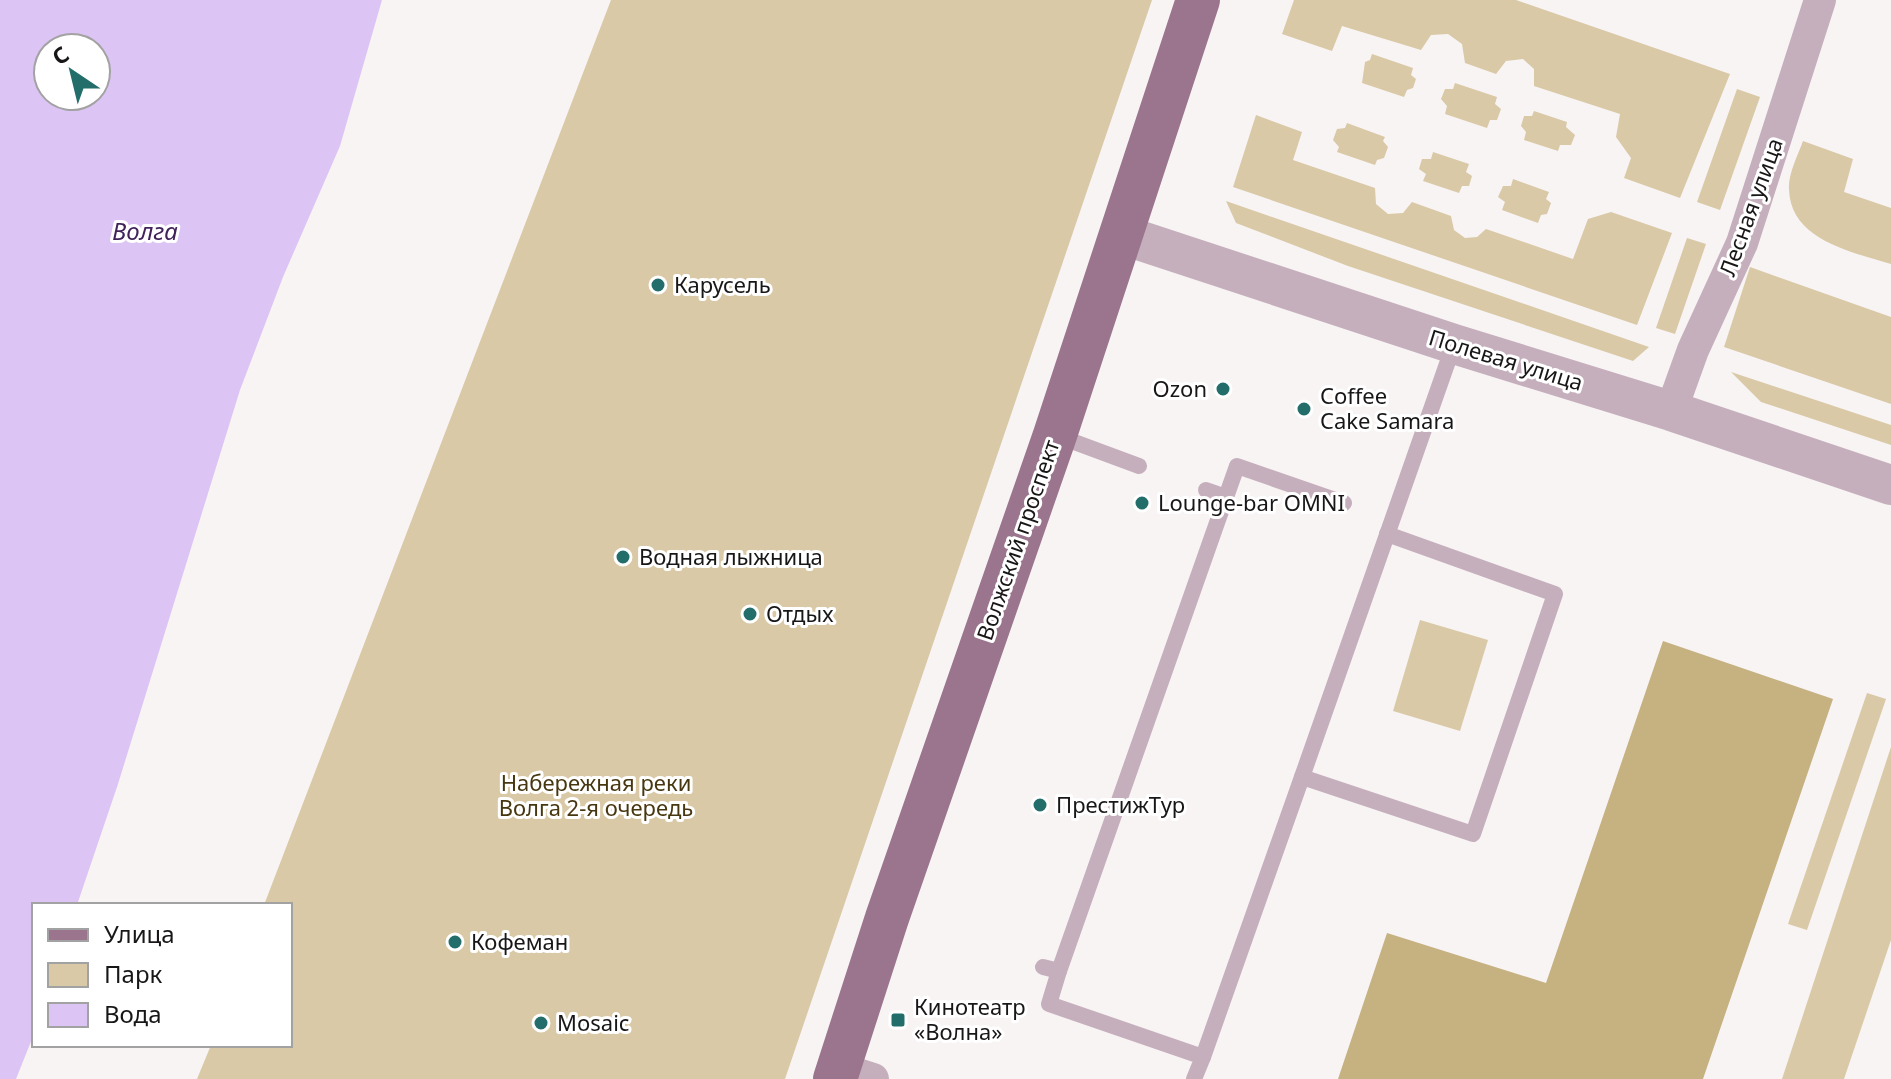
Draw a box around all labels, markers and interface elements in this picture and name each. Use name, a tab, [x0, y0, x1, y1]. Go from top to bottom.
north arrow	[32, 32, 112, 112]
text: С	[46, 38, 74, 71]
street label: Лесная улица	[1711, 133, 1789, 280]
water label: Волга	[112, 214, 178, 247]
place label: Карусель	[674, 269, 771, 299]
marker: Карусель	[649, 276, 667, 294]
street label: Полевая улица	[1426, 321, 1587, 397]
place label: Ozon	[1153, 373, 1207, 403]
marker: Ozon	[1214, 380, 1232, 398]
place label: Coffee Cake Samara	[1320, 380, 1454, 435]
marker: Coffee Cake Samara	[1295, 400, 1313, 418]
street label: Волжский проспект	[969, 435, 1065, 644]
place label: Lounge-bar OMNI	[1158, 487, 1345, 517]
marker: Lounge-bar OMNI	[1133, 494, 1151, 512]
place label: Водная лыжница	[639, 541, 823, 571]
marker: Водная лыжница	[614, 548, 632, 566]
place label: Отдых	[766, 598, 834, 628]
marker: Отдых	[741, 605, 759, 623]
park label: Набережная реки Волга 2-я очередь	[499, 767, 693, 822]
place label: ПрестижТур	[1056, 789, 1185, 819]
marker: ПрестижТур	[1031, 796, 1049, 814]
legend	[32, 903, 292, 1047]
text: Улица	[104, 917, 175, 950]
place label: Кофеман	[471, 926, 568, 956]
marker: Кофеман	[446, 933, 464, 951]
text: Парк	[104, 957, 163, 990]
place label: Кинотеатр «Волна»	[914, 991, 1026, 1046]
text: Вода	[104, 997, 162, 1030]
place label: Mosaic	[557, 1007, 629, 1037]
marker: Кинотеатр «Волна»	[889, 1011, 907, 1029]
marker: Mosaic	[532, 1014, 550, 1032]

